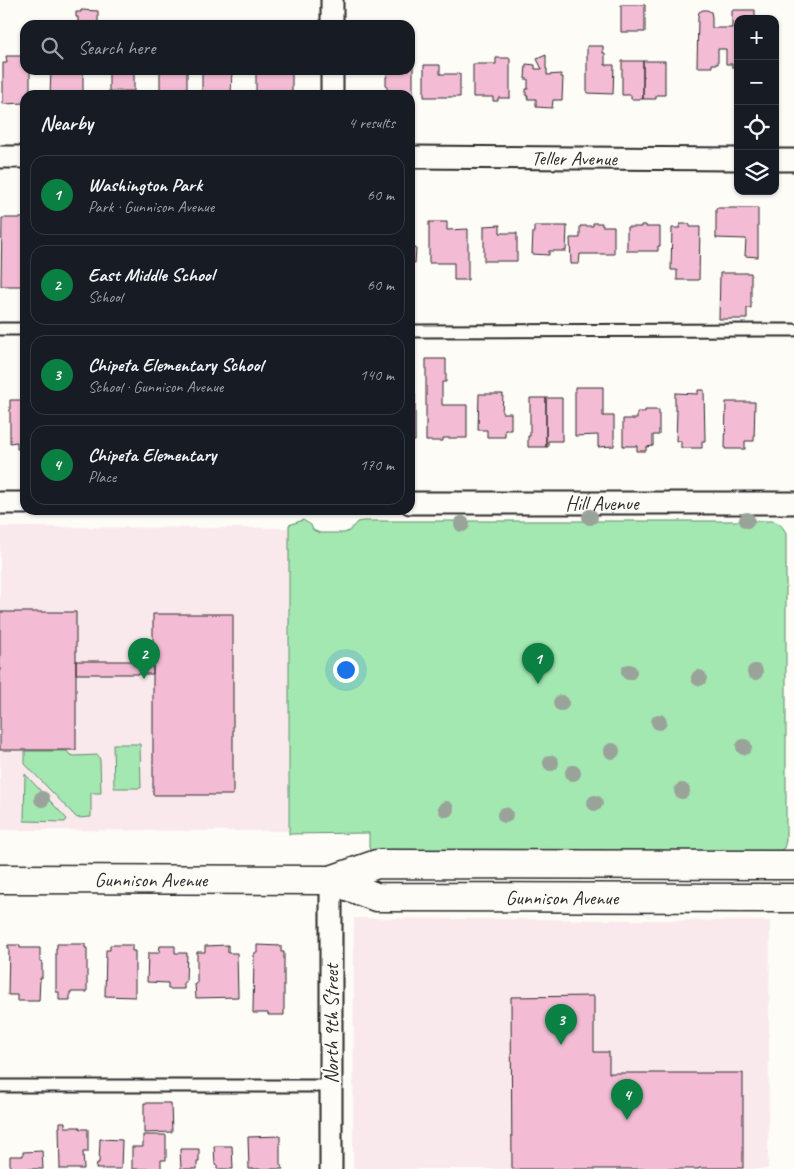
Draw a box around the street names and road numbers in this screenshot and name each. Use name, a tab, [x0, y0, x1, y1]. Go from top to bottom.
street label: Teller Avenue	[531, 146, 618, 171]
street label: Hill Avenue	[566, 491, 640, 516]
street label: Gunnison Avenue	[95, 867, 209, 893]
street label: Gunnison Avenue	[506, 885, 620, 911]
street label: North 9th Street	[319, 962, 344, 1084]

